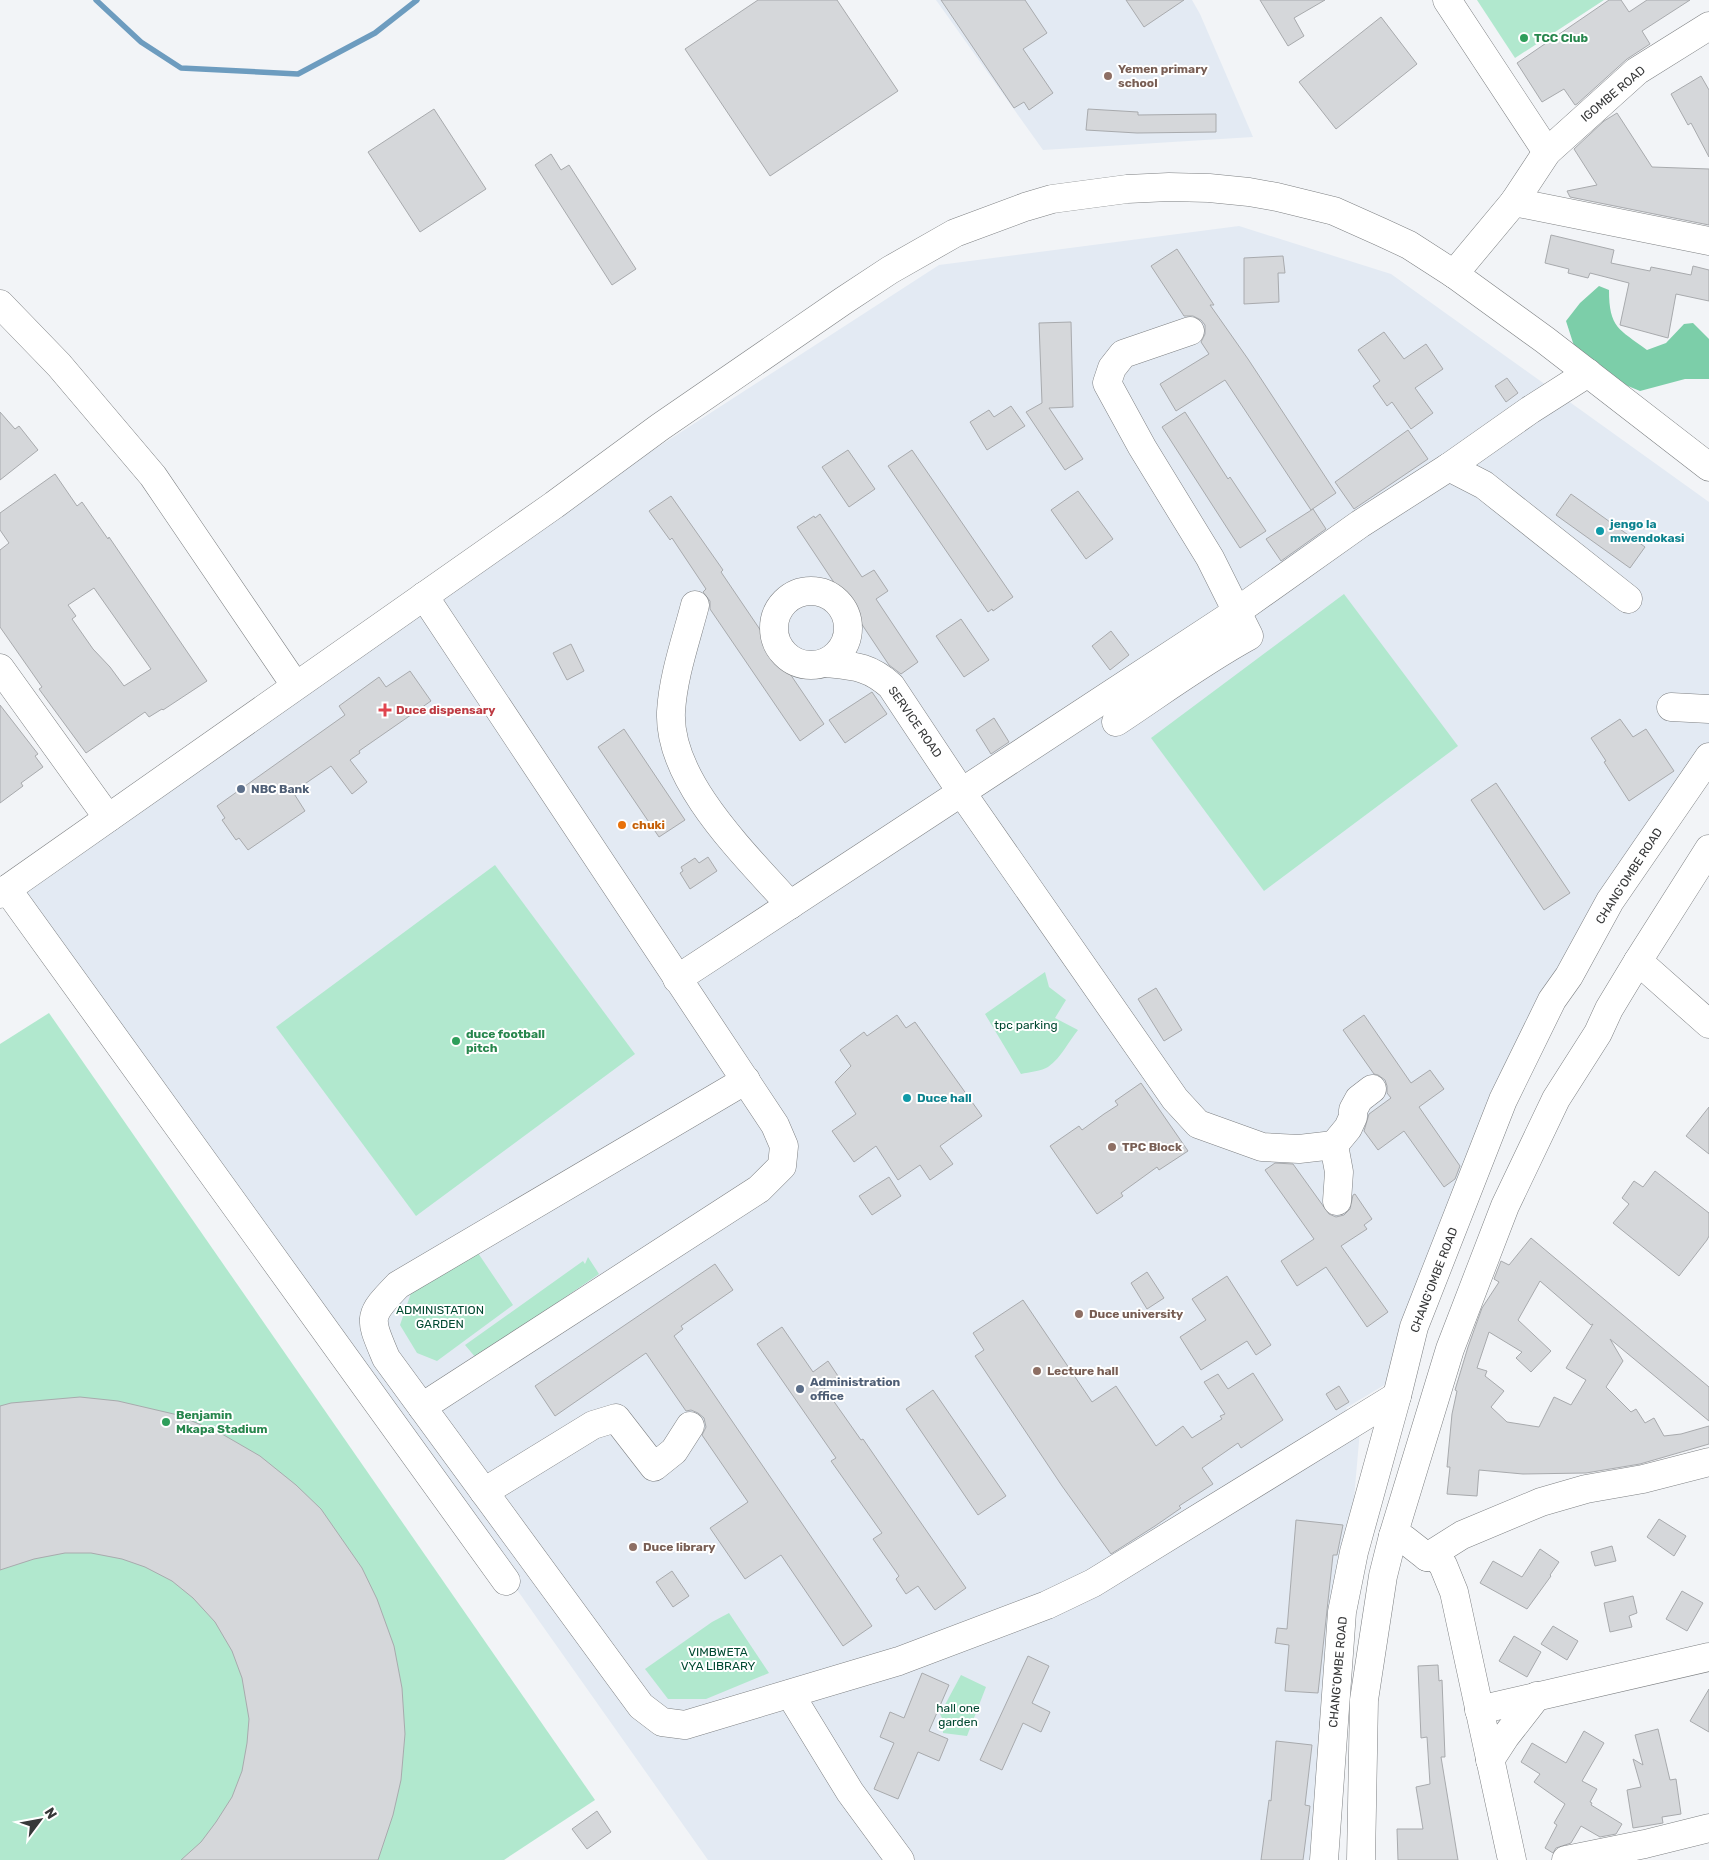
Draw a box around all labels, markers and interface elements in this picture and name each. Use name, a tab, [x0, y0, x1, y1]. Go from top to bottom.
place label: TCC Club	[1534, 31, 1588, 45]
marker: TCC Club	[1518, 32, 1530, 44]
place label: Yemen primary school	[1118, 62, 1208, 90]
street label: IGOMBE ROAD	[1578, 63, 1648, 125]
marker: Yemen primary school	[1102, 70, 1114, 82]
place label: jengo la mwendokasi	[1609, 517, 1685, 545]
marker: jengo la mwendokasi	[1594, 525, 1606, 537]
street label: SERVICE ROAD	[885, 684, 945, 760]
marker: Duce dispensary	[378, 703, 392, 717]
place label: Duce dispensary	[396, 703, 495, 717]
place label: NBC Bank	[251, 782, 309, 796]
marker: NBC Bank	[235, 783, 247, 795]
place label: chuki	[632, 818, 665, 832]
marker: chuki	[616, 819, 628, 831]
street label: CHANG'OMBE ROAD	[1593, 825, 1665, 927]
park label: tpc parking	[994, 1018, 1058, 1032]
place label: duce football pitch	[466, 1027, 545, 1055]
marker: duce football pitch	[450, 1035, 462, 1047]
place label: Duce hall	[917, 1091, 972, 1105]
marker: Duce hall	[901, 1092, 913, 1104]
place label: TPC Block	[1122, 1140, 1182, 1154]
marker: TPC Block	[1106, 1141, 1118, 1153]
street label: CHANG'OMBE ROAD	[1407, 1225, 1461, 1335]
park label: ADMINISTATION GARDEN	[396, 1303, 484, 1331]
place label: Duce university	[1089, 1307, 1183, 1321]
marker: Duce university	[1073, 1308, 1085, 1320]
place label: Lecture hall	[1047, 1364, 1118, 1378]
marker: Lecture hall	[1031, 1365, 1043, 1377]
place label: Administration office	[810, 1375, 901, 1403]
marker: Administration office	[794, 1383, 806, 1395]
place label: Benjamin Mkapa Stadium	[176, 1408, 267, 1436]
marker: Benjamin Mkapa Stadium	[160, 1416, 172, 1428]
place label: Duce library	[643, 1540, 716, 1554]
marker: Duce library	[627, 1541, 639, 1553]
street label: CHANG'OMBE ROAD	[1326, 1616, 1350, 1728]
park label: VIMBWETA VYA LIBRARY	[681, 1645, 756, 1673]
park label: hall one garden	[936, 1701, 980, 1729]
north arrow	[15, 1795, 65, 1845]
text: N	[41, 1805, 60, 1822]

